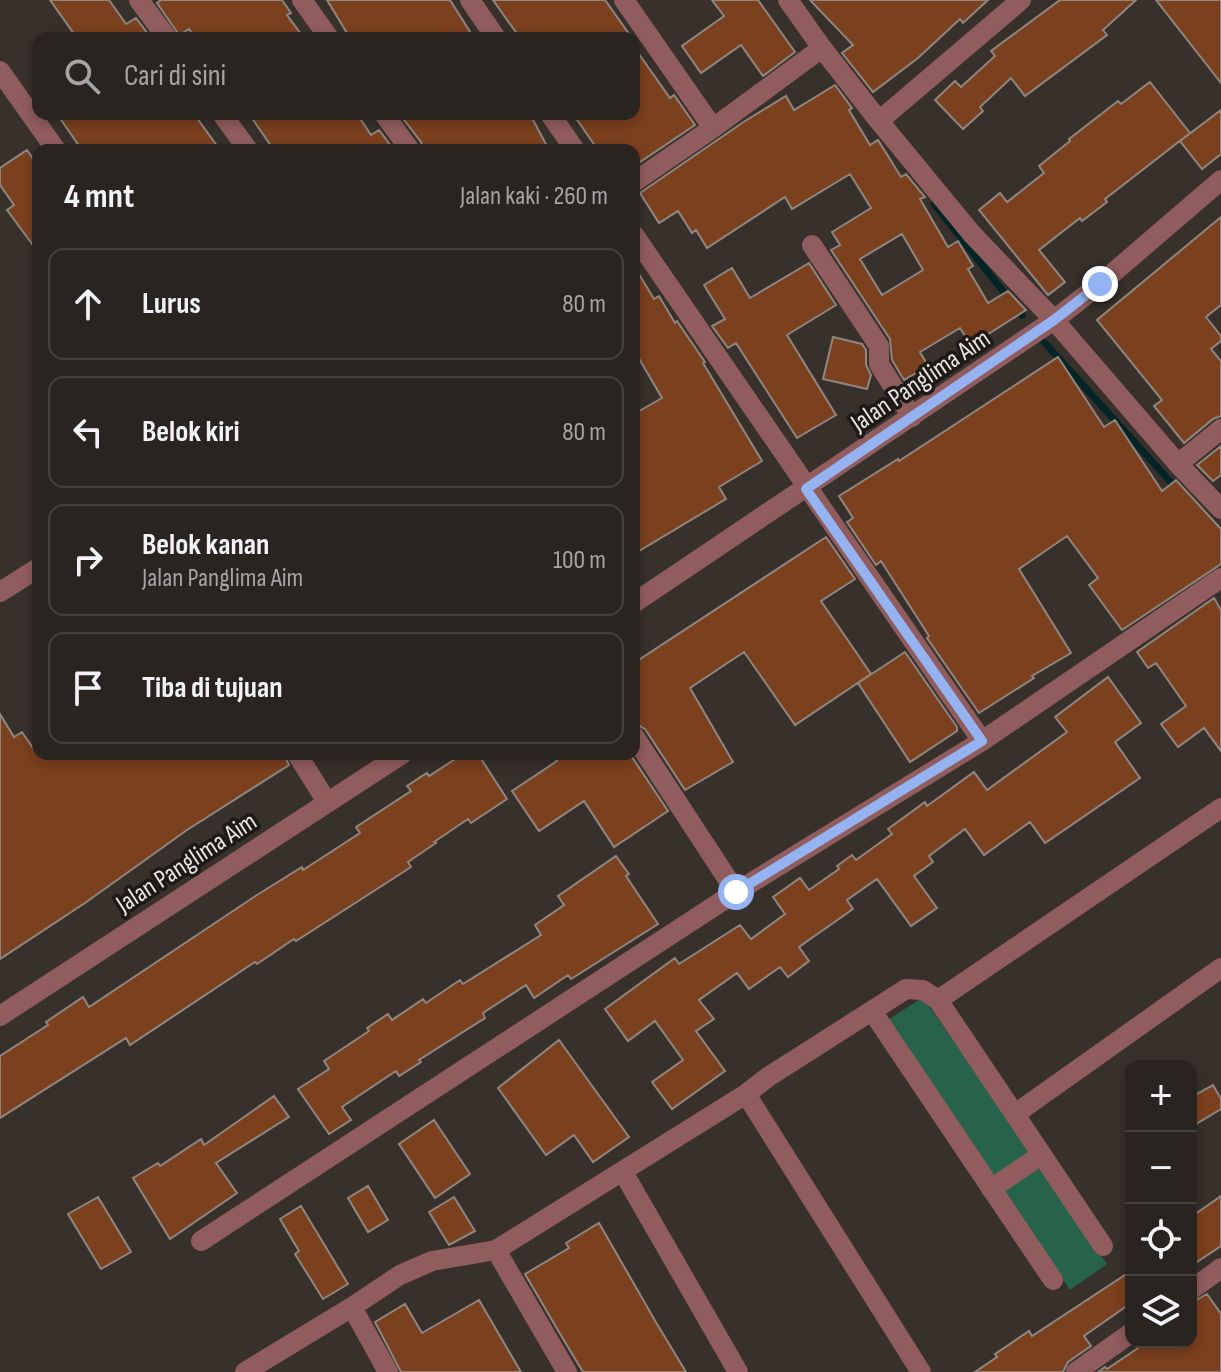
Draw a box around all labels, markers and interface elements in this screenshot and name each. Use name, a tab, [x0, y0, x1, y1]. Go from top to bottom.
search box	[32, 32, 640, 120]
icon: search	[60, 54, 104, 98]
text: Cari di sini	[124, 58, 226, 94]
text: 4 mnt	[64, 176, 134, 217]
text: Jalan kaki · 260 m	[460, 181, 608, 212]
route end	[1082, 266, 1118, 302]
icon: ahead	[66, 282, 110, 326]
text: Lurus	[142, 286, 201, 322]
text: 80 m	[562, 289, 606, 320]
street label: Jalan Panglima Aim	[844, 323, 996, 440]
icon: left	[66, 410, 110, 454]
text: Belok kiri	[142, 414, 240, 450]
text: 80 m	[562, 417, 606, 448]
text: Belok kanan	[142, 527, 269, 563]
icon: right	[66, 538, 110, 582]
text: 100 m	[553, 545, 606, 576]
text: Jalan Panglima Aim	[142, 563, 303, 594]
icon: arrive	[66, 666, 110, 710]
text: Tiba di tujuan	[142, 670, 283, 706]
street label: Jalan Panglima Aim	[110, 806, 263, 921]
route start	[718, 874, 754, 910]
map controls	[1125, 1060, 1197, 1348]
button: +	[1125, 1060, 1197, 1132]
button: −	[1125, 1132, 1197, 1204]
button: locate	[1125, 1204, 1197, 1276]
button: layers	[1125, 1276, 1197, 1348]

